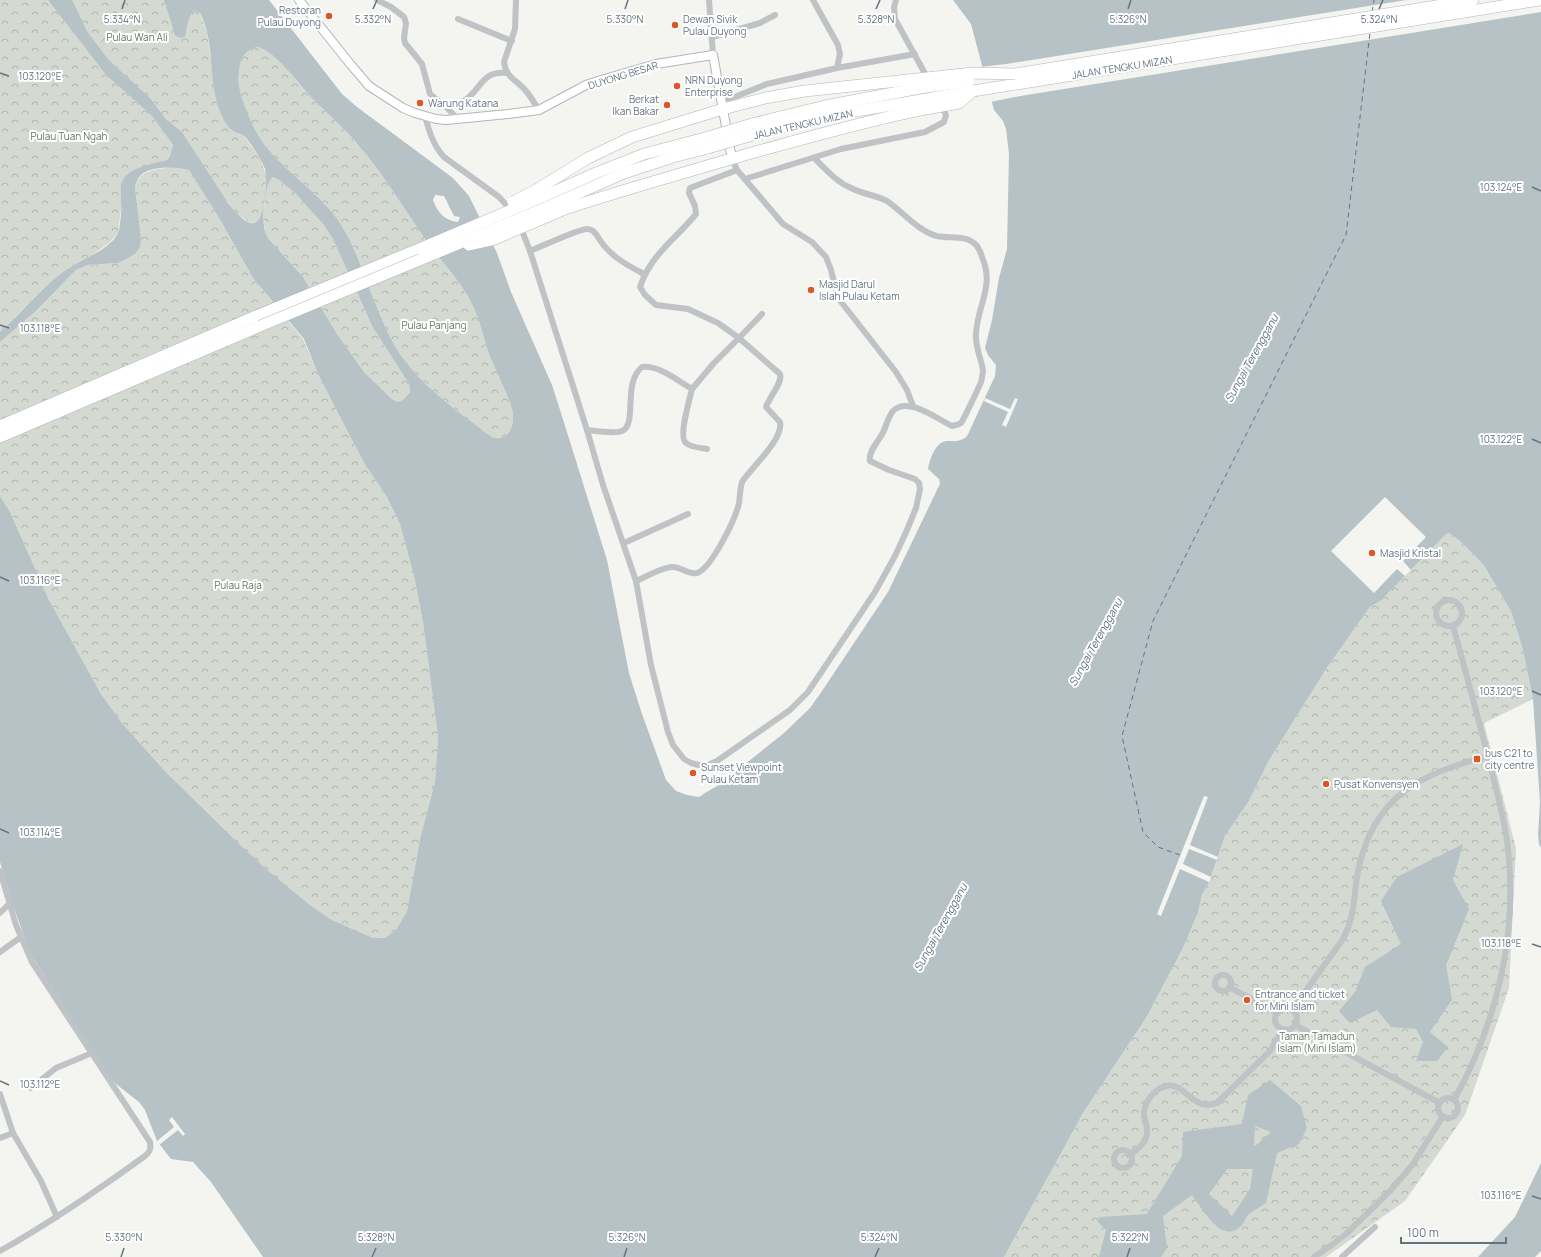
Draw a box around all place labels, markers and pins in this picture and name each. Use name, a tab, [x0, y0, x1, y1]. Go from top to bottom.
place label: Restoran Pulau Duyong	[258, 3, 321, 29]
marker: Restoran Pulau Duyong	[324, 11, 334, 21]
place label: Dewan Sivik Pulau Duyong	[683, 12, 746, 38]
marker: Dewan Sivik Pulau Duyong	[670, 20, 680, 30]
place label: NRN Duyong Enterprise	[685, 73, 743, 99]
marker: NRN Duyong Enterprise	[672, 81, 682, 91]
place label: Berkat Ikan Bakar	[612, 92, 659, 118]
place label: Warung Katana	[428, 96, 498, 110]
marker: Warung Katana	[415, 98, 425, 108]
marker: Berkat Ikan Bakar	[662, 100, 672, 110]
place label: Masjid Darul Islah Pulau Ketam	[819, 277, 900, 303]
marker: Masjid Darul Islah Pulau Ketam	[806, 285, 816, 295]
place label: Masjid Kristal	[1380, 546, 1441, 560]
marker: Masjid Kristal	[1367, 548, 1377, 558]
place label: bus C21 to city centre	[1485, 746, 1534, 772]
marker: bus C21 to city centre	[1472, 754, 1482, 764]
place label: Sunset Viewpoint Pulau Ketam	[701, 760, 782, 786]
marker: Sunset Viewpoint Pulau Ketam	[688, 768, 698, 778]
place label: Pusat Konvensyen	[1334, 777, 1419, 791]
marker: Pusat Konvensyen	[1321, 779, 1331, 789]
place label: Entrance and ticket for Mini Islam	[1255, 987, 1345, 1013]
marker: Entrance and ticket for Mini Islam	[1242, 995, 1252, 1005]

